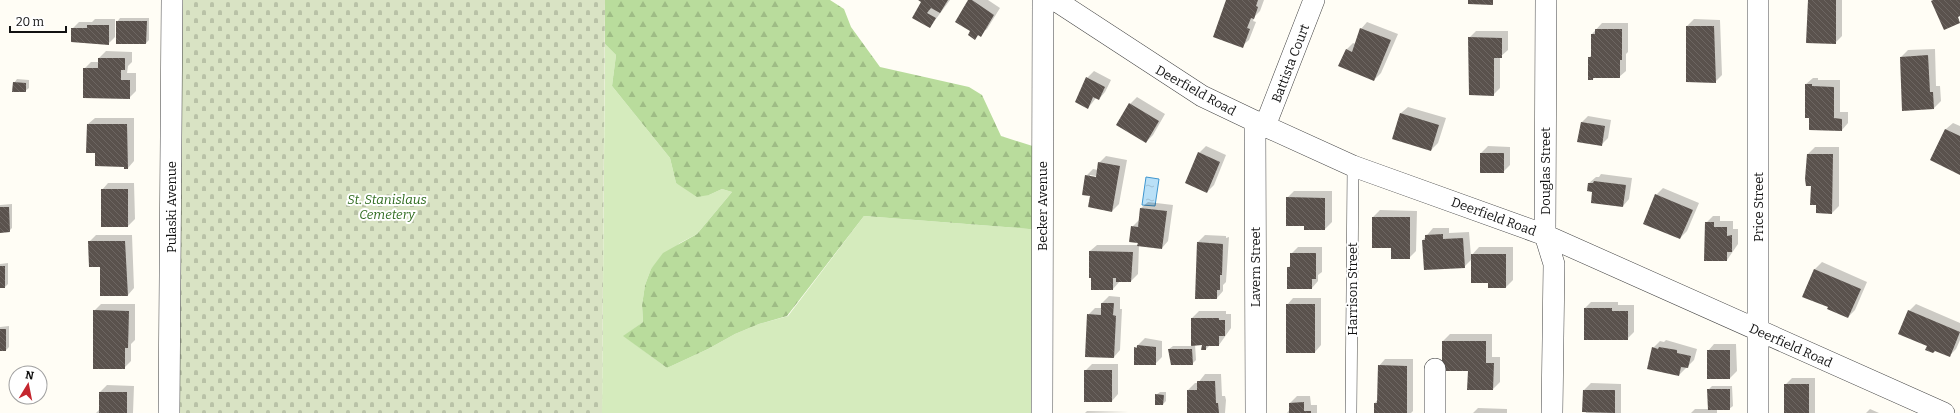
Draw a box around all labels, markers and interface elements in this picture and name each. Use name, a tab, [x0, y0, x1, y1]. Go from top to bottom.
scale bar	[10, 8, 66, 34]
text: 20 m	[16, 15, 45, 29]
street label: Battista Court	[1269, 21, 1312, 105]
street label: Deerfield Road	[1153, 62, 1239, 119]
street label: Douglas Street	[1538, 127, 1553, 215]
street label: Pulaski Avenue	[164, 161, 179, 253]
street label: Becker Avenue	[1035, 161, 1050, 251]
street label: Price Street	[1751, 172, 1766, 242]
park label: St. Stanislaus Cemetery	[347, 192, 427, 222]
street label: Deerfield Road	[1449, 194, 1539, 239]
street label: Lavern Street	[1248, 226, 1263, 307]
street label: Harrison Street	[1345, 242, 1360, 336]
street label: Deerfield Road	[1747, 320, 1835, 371]
north arrow	[8, 365, 48, 405]
text: N	[24, 369, 35, 383]

